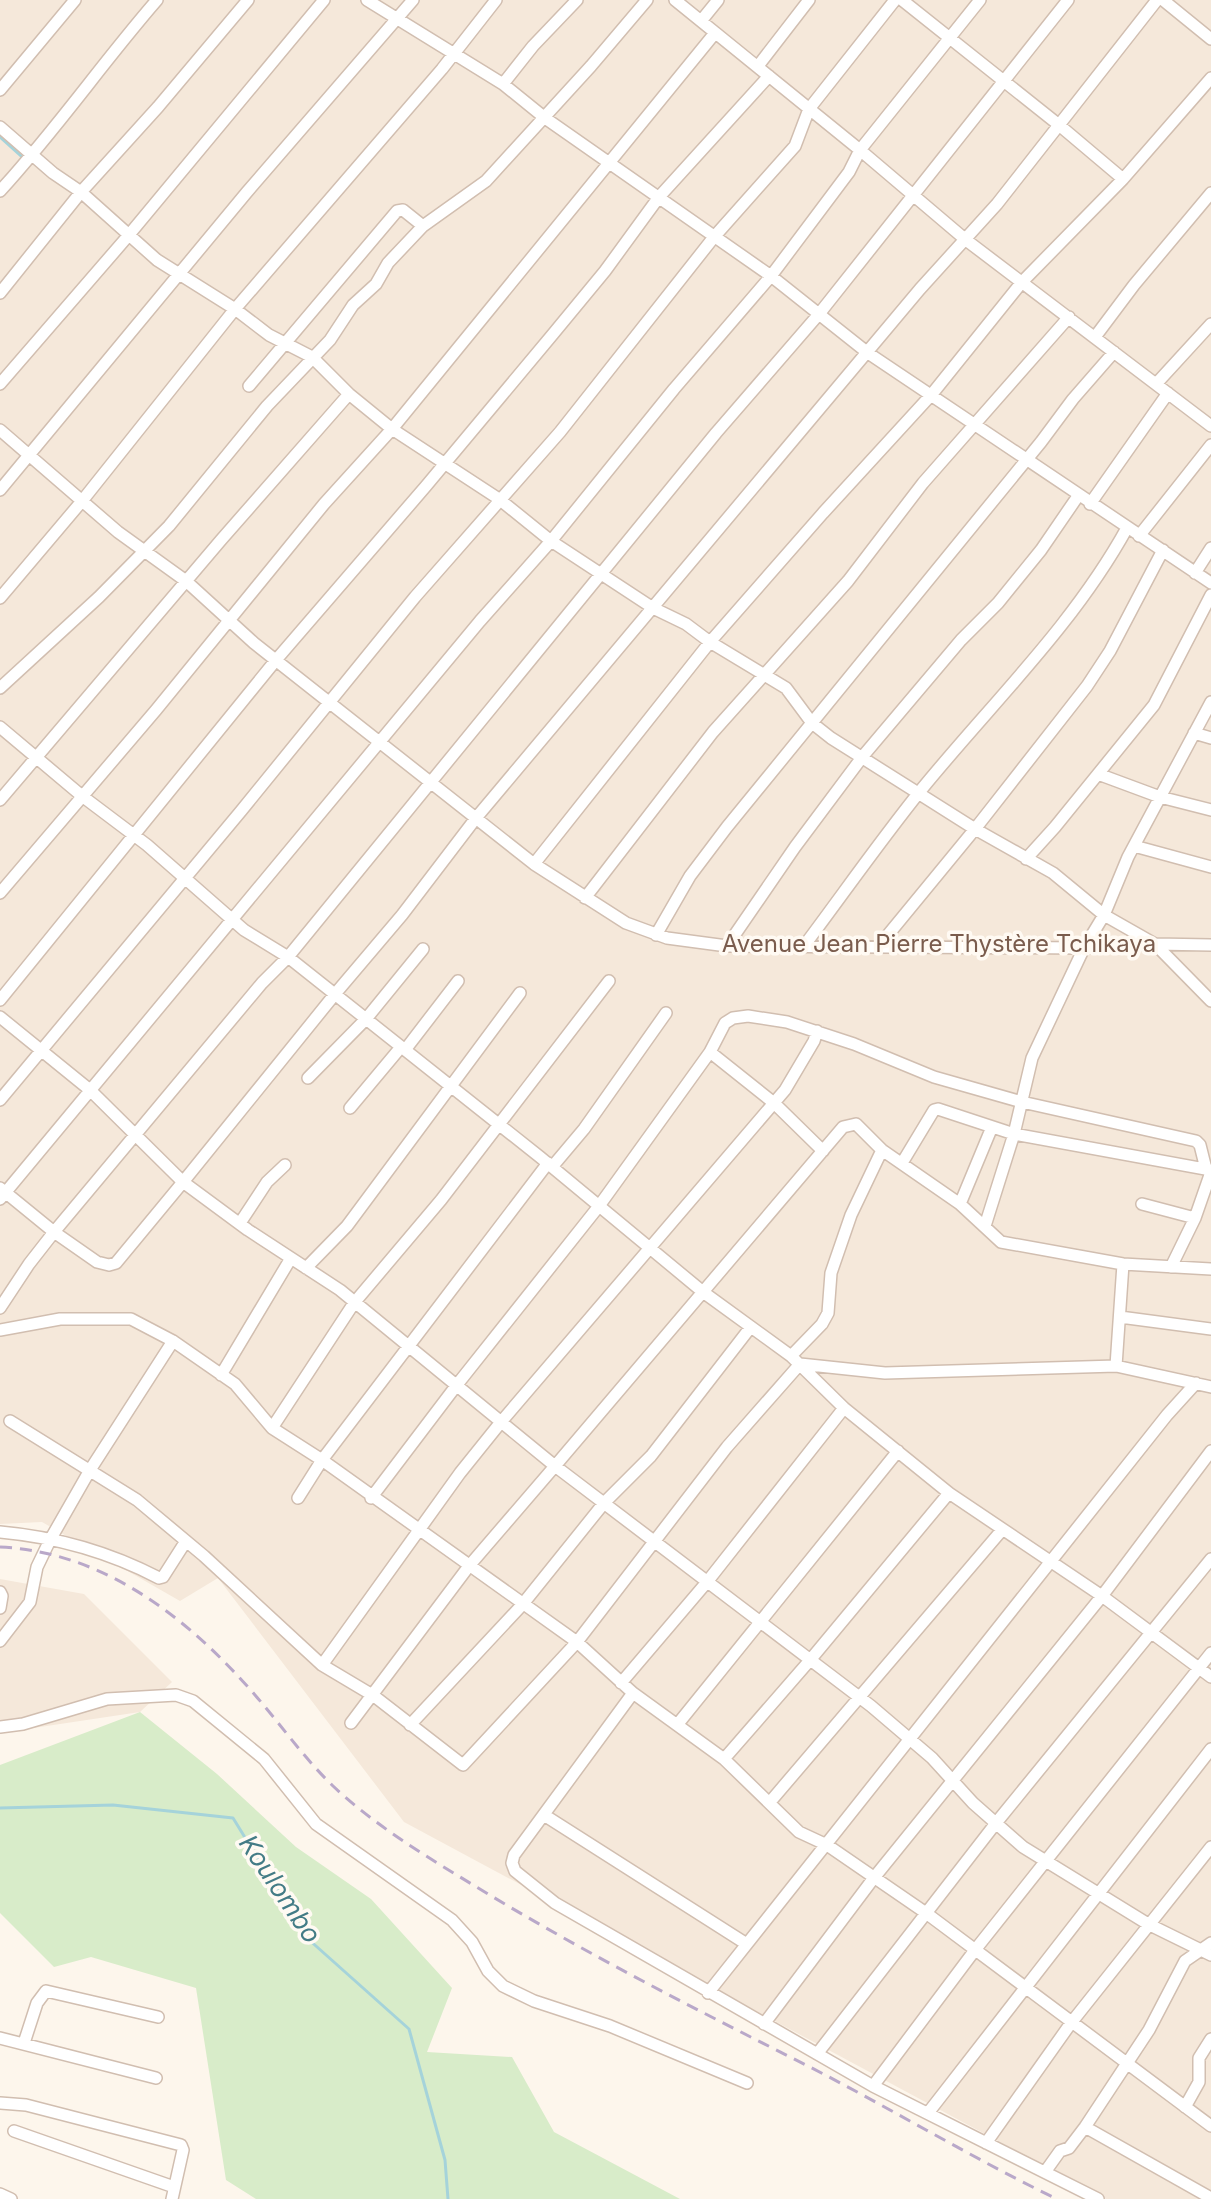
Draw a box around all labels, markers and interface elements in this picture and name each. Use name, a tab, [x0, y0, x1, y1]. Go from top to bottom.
street label: Avenue Jean Pierre Thystère Tchikaya	[722, 929, 1156, 958]
water label: Koulombo	[233, 1829, 328, 1949]

